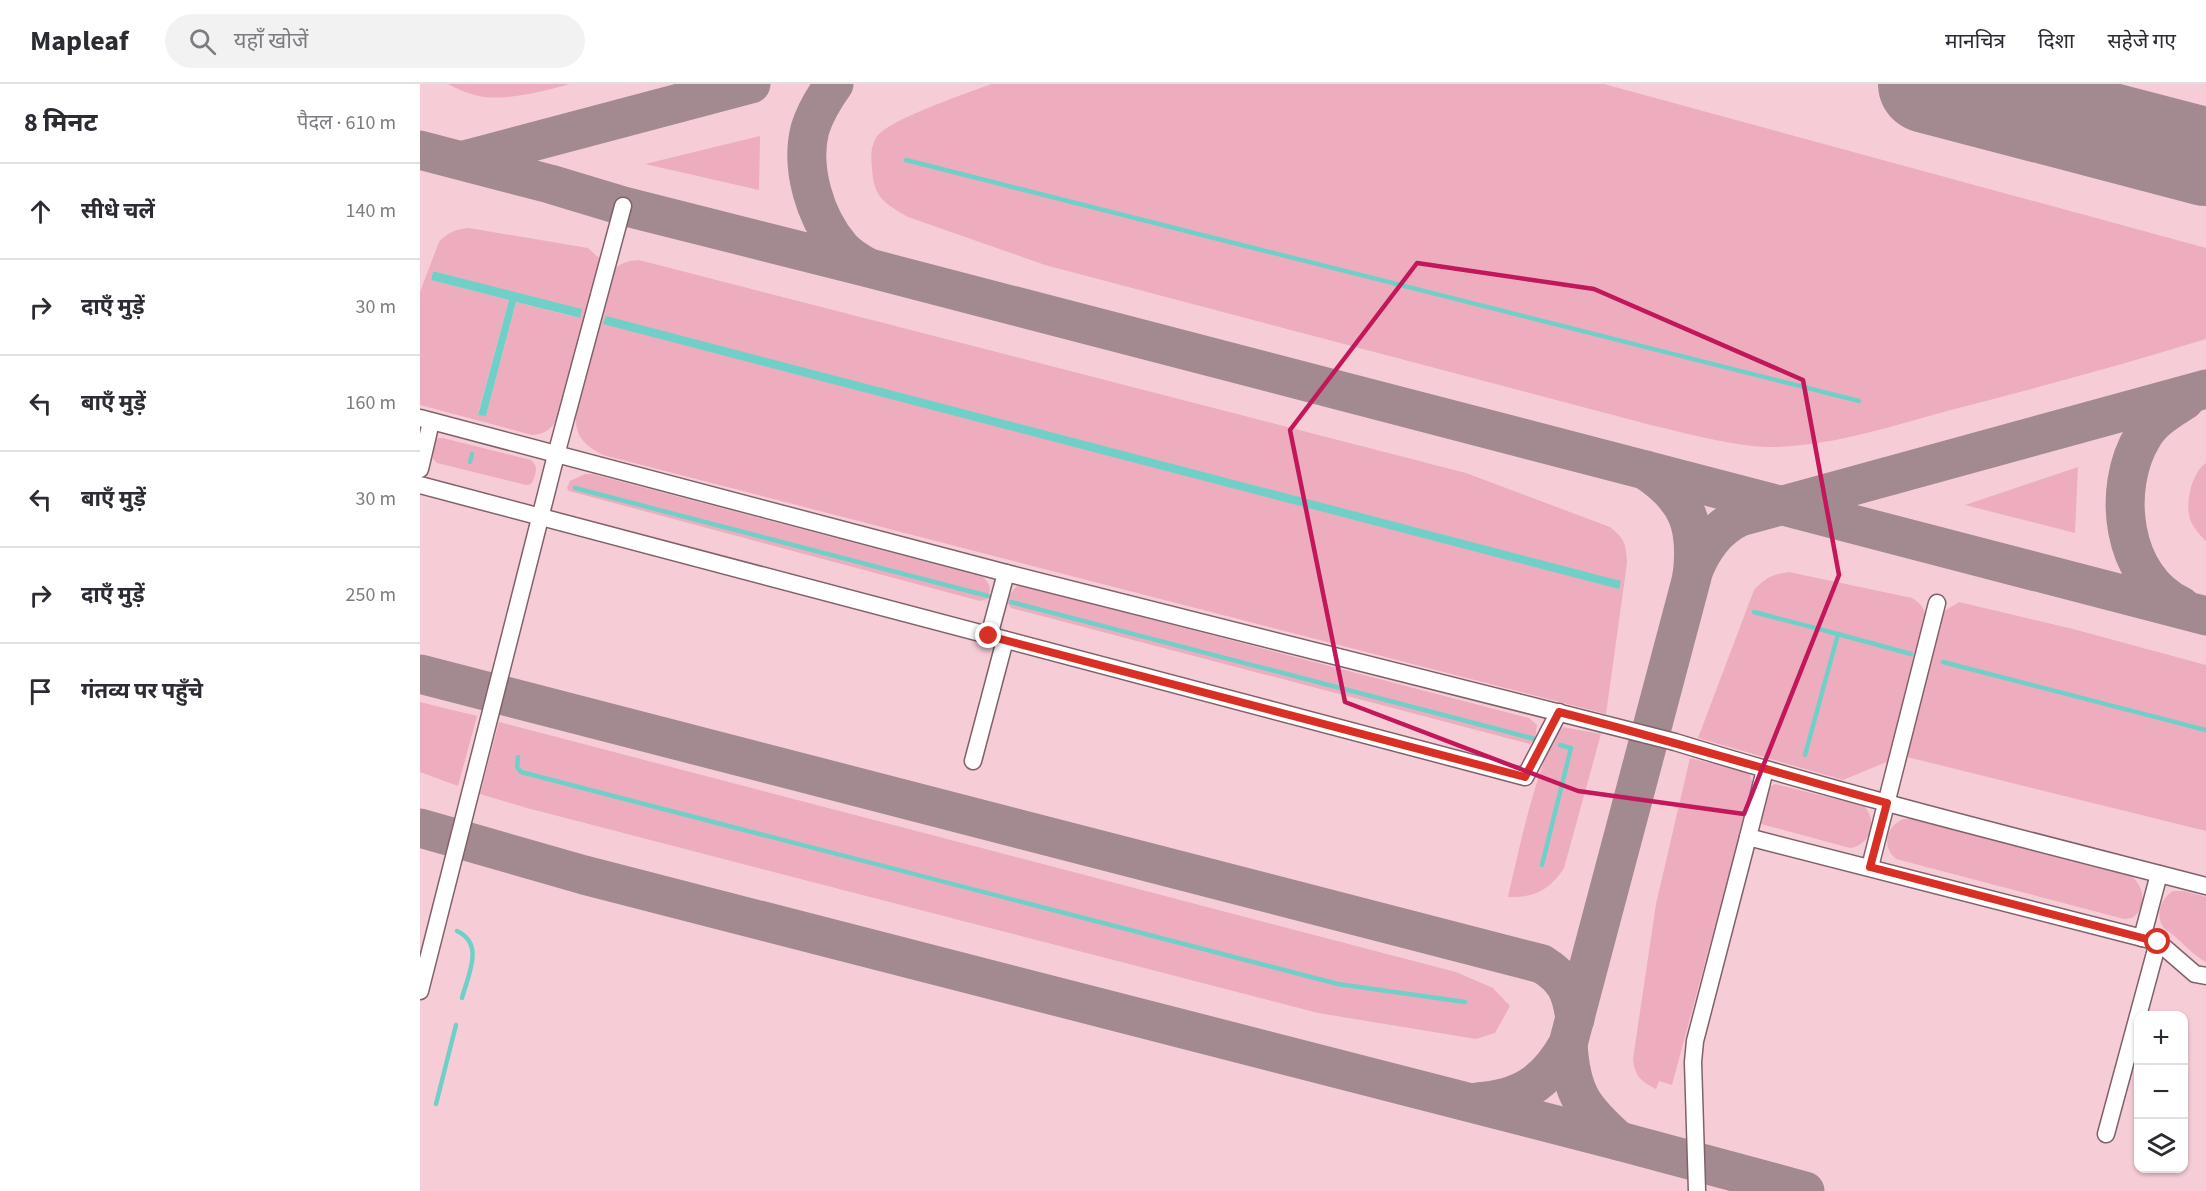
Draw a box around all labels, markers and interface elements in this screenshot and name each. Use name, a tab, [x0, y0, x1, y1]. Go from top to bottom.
search box	[165, 14, 585, 68]
text: Mapleaf	[30, 21, 129, 61]
icon: search	[186, 25, 219, 58]
text: यहाँ खोजें	[234, 25, 308, 57]
text: मानचित्र	[1945, 26, 2005, 56]
text: दिशा	[2038, 26, 2074, 56]
text: सहेजे गए	[2107, 26, 2176, 56]
text: 8 मिनट	[24, 104, 98, 141]
text: पैदल · 610 m	[297, 109, 396, 137]
icon: ahead	[24, 195, 57, 228]
text: सीधे चलें	[81, 195, 155, 227]
text: 140 m	[346, 197, 396, 225]
icon: right	[24, 291, 57, 324]
text: दाएँ मुड़ें	[81, 291, 144, 323]
text: 30 m	[356, 293, 396, 321]
icon: left	[24, 387, 57, 420]
text: बाएँ मुड़ें	[81, 387, 146, 419]
text: 160 m	[346, 389, 396, 417]
icon: left	[24, 483, 57, 516]
text: बाएँ मुड़ें	[81, 483, 146, 515]
text: 30 m	[356, 485, 396, 513]
icon: right	[24, 579, 57, 612]
text: दाएँ मुड़ें	[81, 579, 144, 611]
text: 250 m	[346, 581, 396, 609]
route end	[975, 622, 1001, 648]
icon: arrive	[24, 675, 57, 708]
text: गंतव्य पर पहुँचे	[81, 675, 203, 707]
route start	[2144, 928, 2170, 954]
map controls	[2134, 1011, 2188, 1173]
button: +	[2134, 1011, 2188, 1065]
button: −	[2134, 1065, 2188, 1119]
button: layers	[2134, 1119, 2188, 1173]

